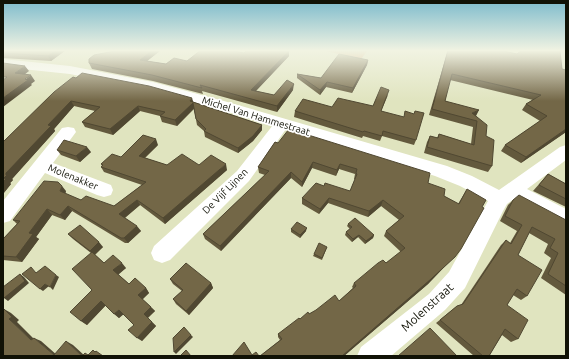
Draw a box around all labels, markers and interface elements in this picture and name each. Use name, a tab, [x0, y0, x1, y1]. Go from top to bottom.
street label: Michel Van Hammestraat	[201, 94, 311, 138]
street label: Molenakker	[46, 162, 100, 192]
street label: De Vijf Lijnen	[200, 166, 250, 216]
street label: Molenstraat	[398, 280, 456, 334]

